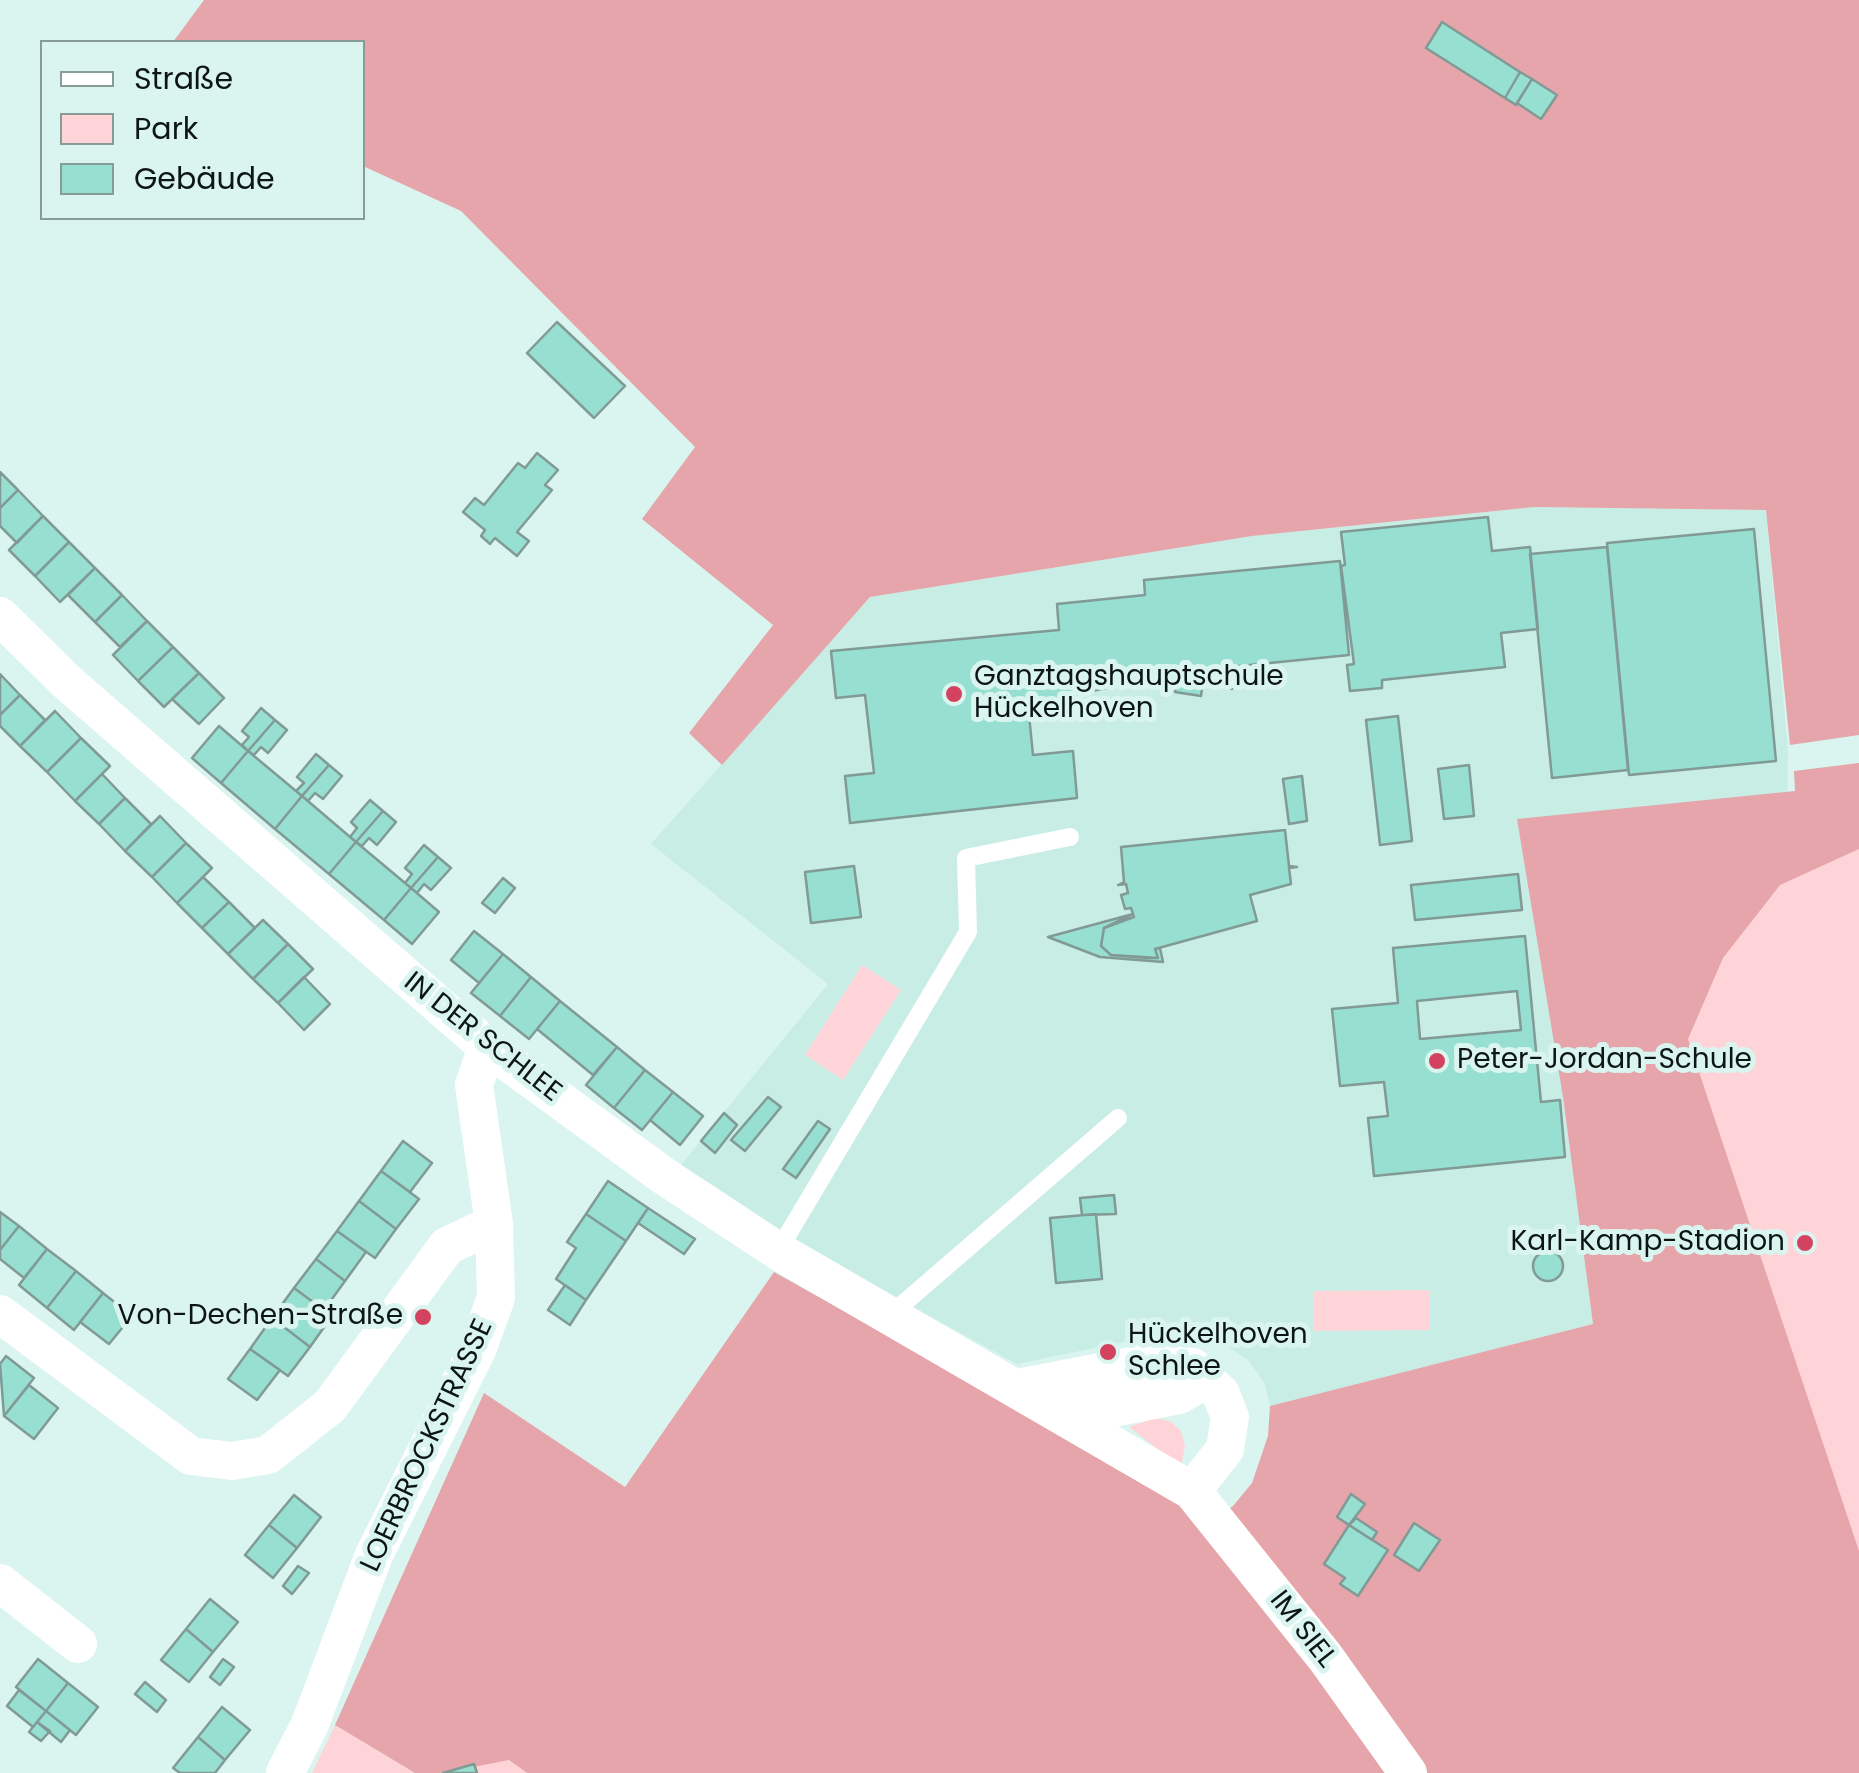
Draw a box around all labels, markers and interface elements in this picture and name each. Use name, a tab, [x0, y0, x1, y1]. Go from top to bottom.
legend	[40, 40, 365, 220]
text: Straße	[134, 57, 233, 100]
text: Park	[134, 107, 198, 150]
text: Gebäude	[134, 157, 275, 200]
place label: Ganztagshauptschule Hückelhoven	[974, 661, 1284, 727]
marker: Ganztagshauptschule Hückelhoven	[943, 683, 965, 705]
street label: IN DER SCHLEE	[396, 966, 568, 1110]
place label: Peter-Jordan-Schule	[1457, 1044, 1752, 1078]
marker: Peter-Jordan-Schule	[1426, 1050, 1448, 1072]
place label: Karl-Kamp-Stadion	[1510, 1226, 1785, 1260]
marker: Karl-Kamp-Stadion	[1794, 1232, 1816, 1254]
place label: Von-Dechen-Straße	[118, 1300, 403, 1334]
marker: Von-Dechen-Straße	[412, 1306, 434, 1328]
street label: LOERBROCKSTRASSE	[355, 1314, 501, 1578]
place label: Hückelhoven Schlee	[1128, 1319, 1308, 1385]
marker: Hückelhoven Schlee	[1097, 1341, 1119, 1363]
street label: IM SIEL	[1262, 1585, 1342, 1675]

